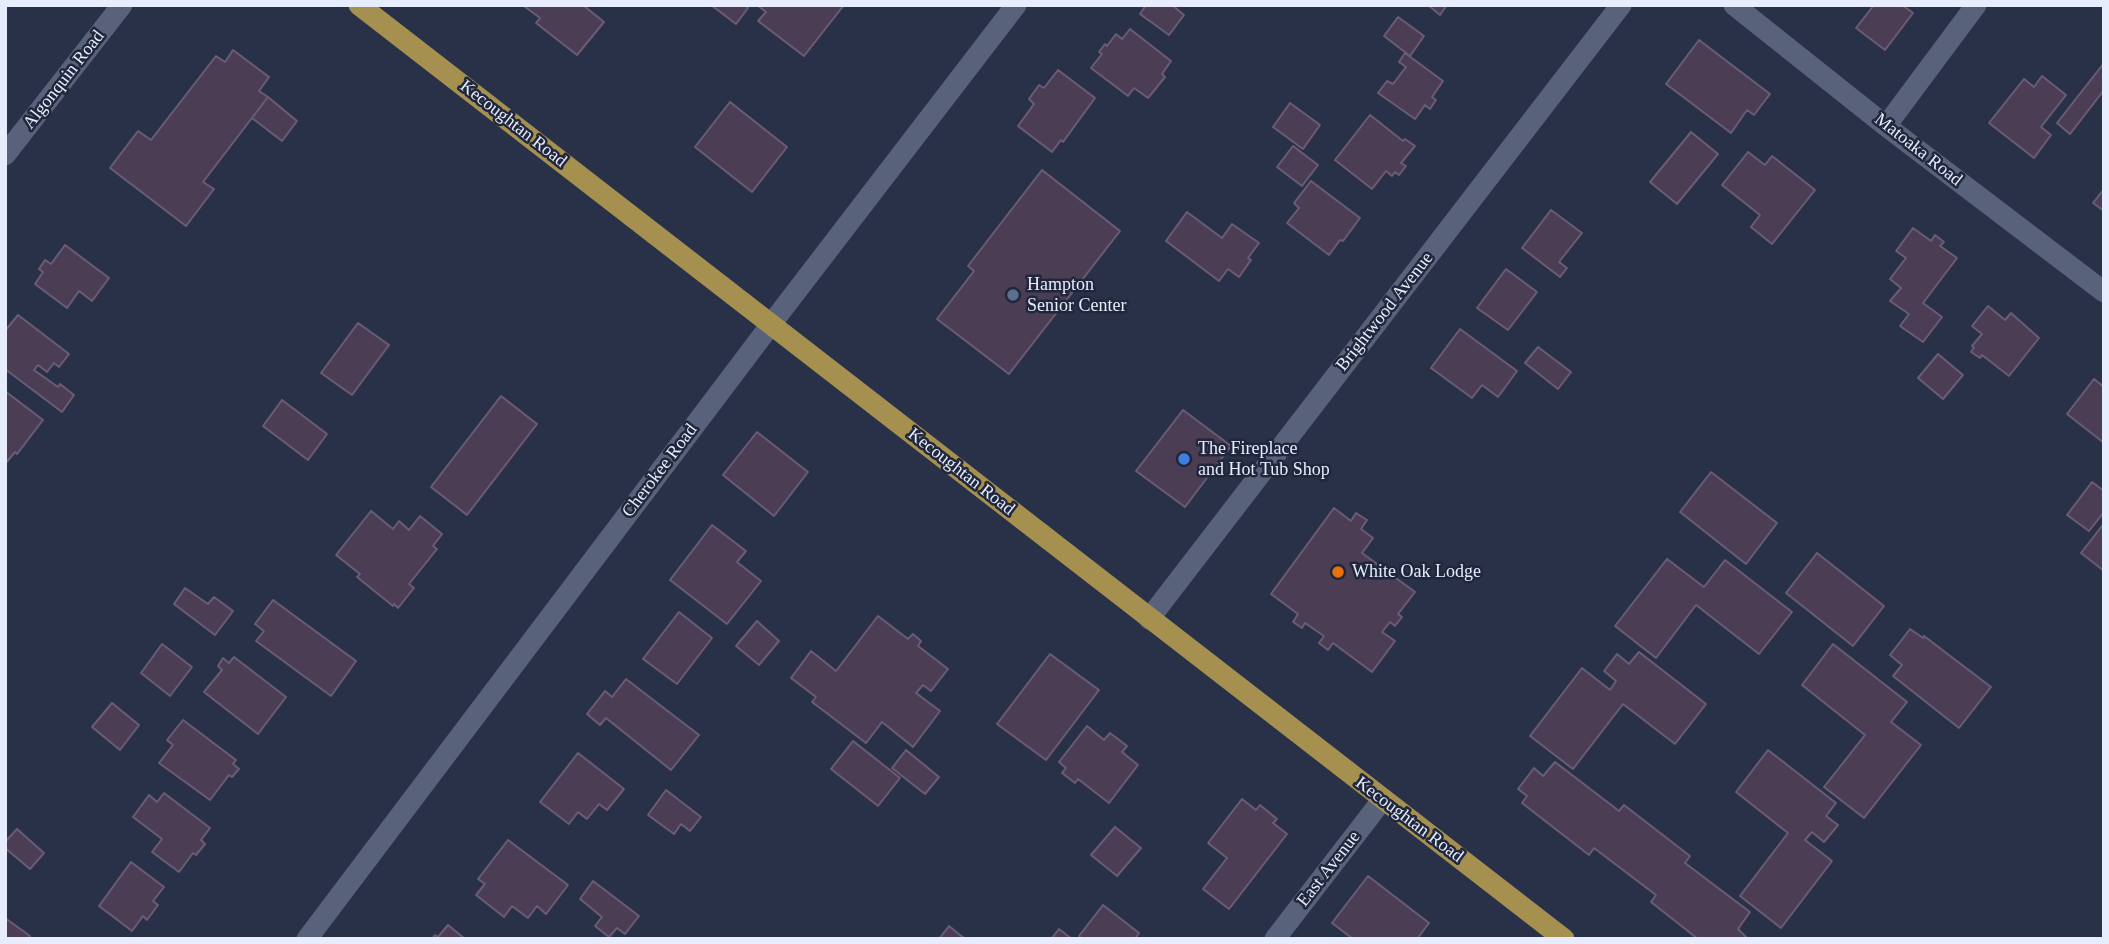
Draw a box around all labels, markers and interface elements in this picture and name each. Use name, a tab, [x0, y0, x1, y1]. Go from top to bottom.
street label: Algonquin Road	[19, 26, 109, 134]
street label: Kecoughtan Road	[455, 76, 571, 172]
street label: Matoaka Road	[1870, 109, 1966, 191]
street label: Brightwood Avenue	[1332, 248, 1438, 376]
place label: Hampton Senior Center	[1027, 274, 1126, 316]
marker: Hampton Senior Center	[1005, 287, 1021, 303]
street label: Cherokee Road	[618, 420, 702, 522]
street label: Kecoughtan Road	[903, 424, 1019, 520]
place label: The Fireplace and Hot Tub Shop	[1198, 438, 1330, 480]
marker: The Fireplace and Hot Tub Shop	[1176, 451, 1192, 467]
place label: White Oak Lodge	[1352, 561, 1481, 583]
marker: White Oak Lodge	[1330, 564, 1346, 580]
street label: Kecoughtan Road	[1351, 772, 1467, 868]
street label: East Avenue	[1293, 827, 1365, 911]

